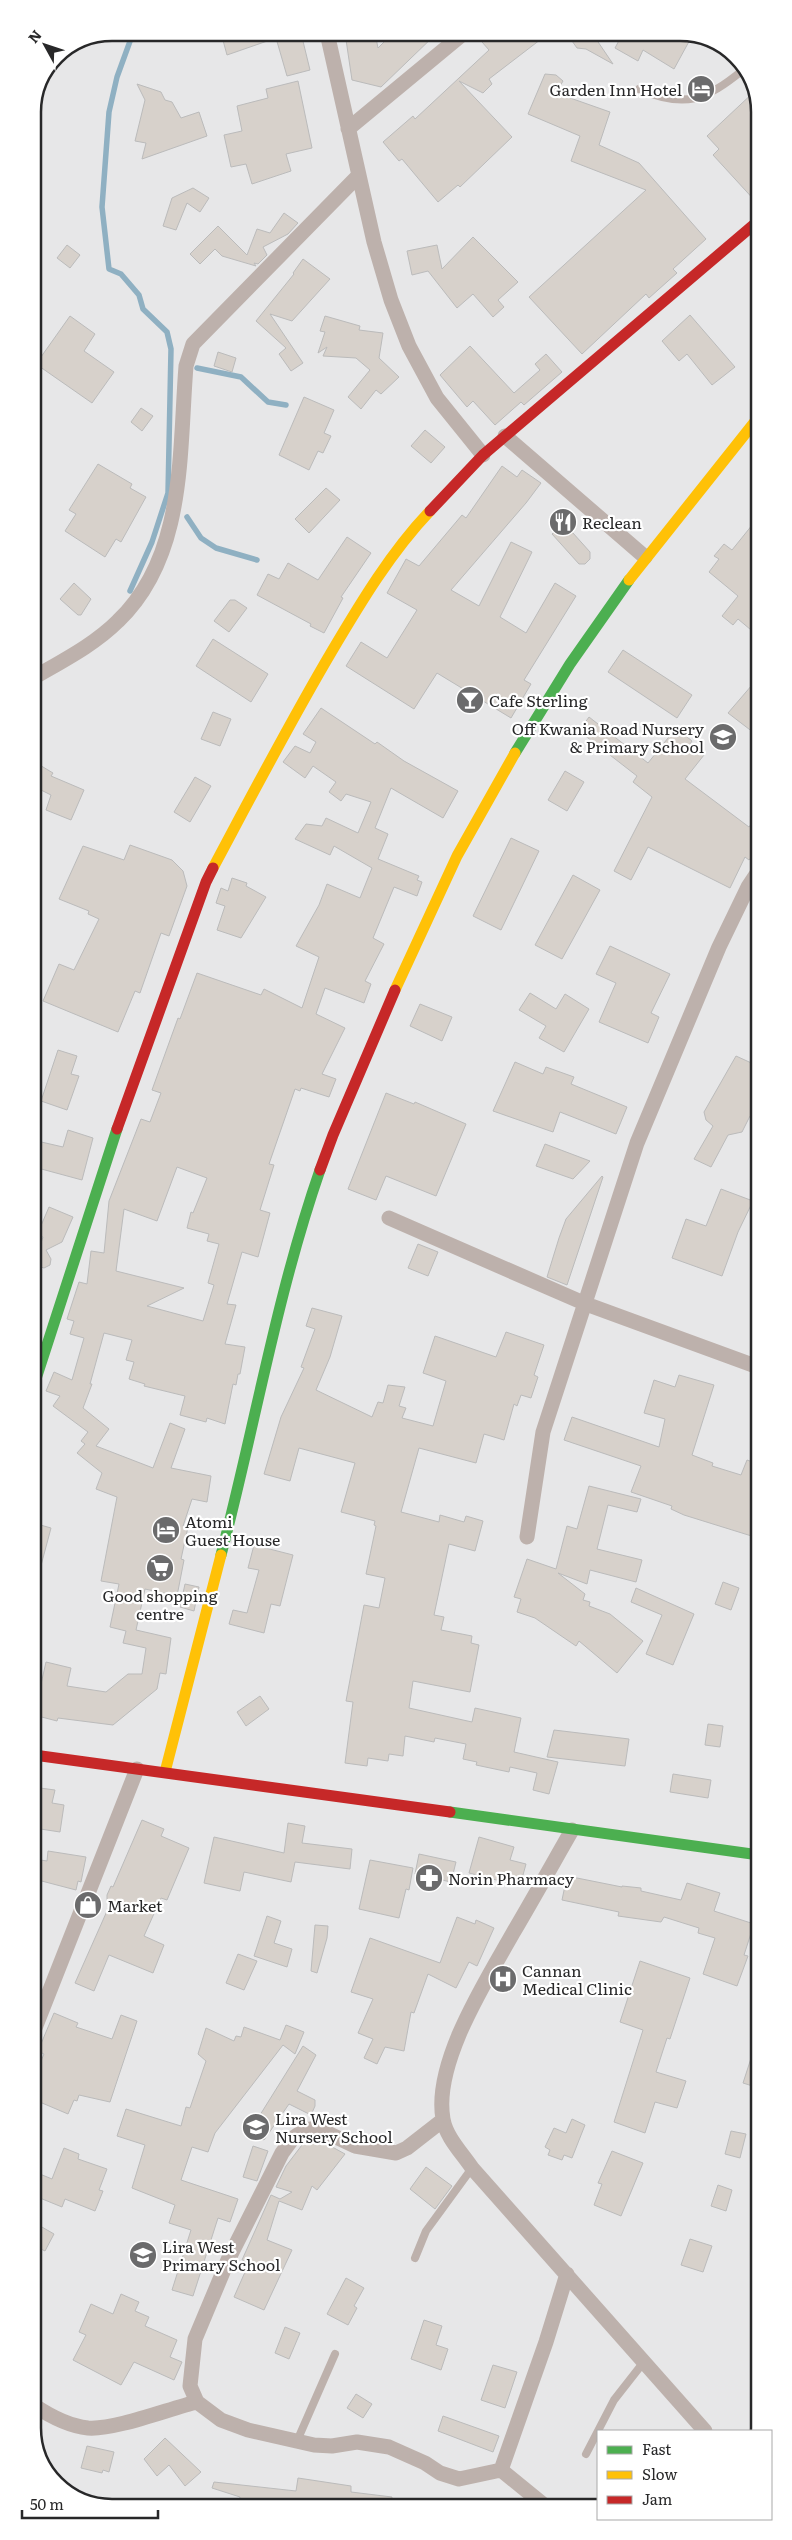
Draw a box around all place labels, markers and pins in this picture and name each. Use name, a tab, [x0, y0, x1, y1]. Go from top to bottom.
hotel icon: Garden Inn Hotel	[686, 74, 716, 104]
place label: Garden Inn Hotel	[550, 77, 682, 101]
restaurant icon: Reclean	[548, 507, 578, 537]
place label: Reclean	[582, 510, 642, 534]
bar icon: Cafe Sterling	[455, 685, 485, 715]
place label: Cafe Sterling	[489, 688, 588, 712]
place label: Off Kwania Road Nursery & Primary School	[512, 716, 705, 758]
school or university icon: Off Kwania Road Nursery & Primary School	[708, 722, 738, 752]
place label: Atomi Guest House	[185, 1509, 280, 1551]
hotel icon: Atomi Guest House	[151, 1515, 181, 1545]
supermarket icon: Good shopping centre	[145, 1553, 175, 1583]
place label: Good shopping centre	[102, 1583, 218, 1625]
pharmacy icon: Norin Pharmacy	[414, 1863, 444, 1893]
place label: Norin Pharmacy	[448, 1866, 575, 1890]
shop icon: Market	[73, 1890, 103, 1920]
place label: Market	[107, 1893, 163, 1917]
place label: Cannan Medical Clinic	[522, 1958, 632, 2000]
hospital icon: Cannan Medical Clinic	[488, 1964, 518, 1994]
place label: Lira West Nursery School	[275, 2106, 393, 2148]
school or university icon: Lira West Nursery School	[241, 2112, 271, 2142]
place label: Lira West Primary School	[162, 2234, 280, 2276]
school or university icon: Lira West Primary School	[128, 2240, 158, 2270]

